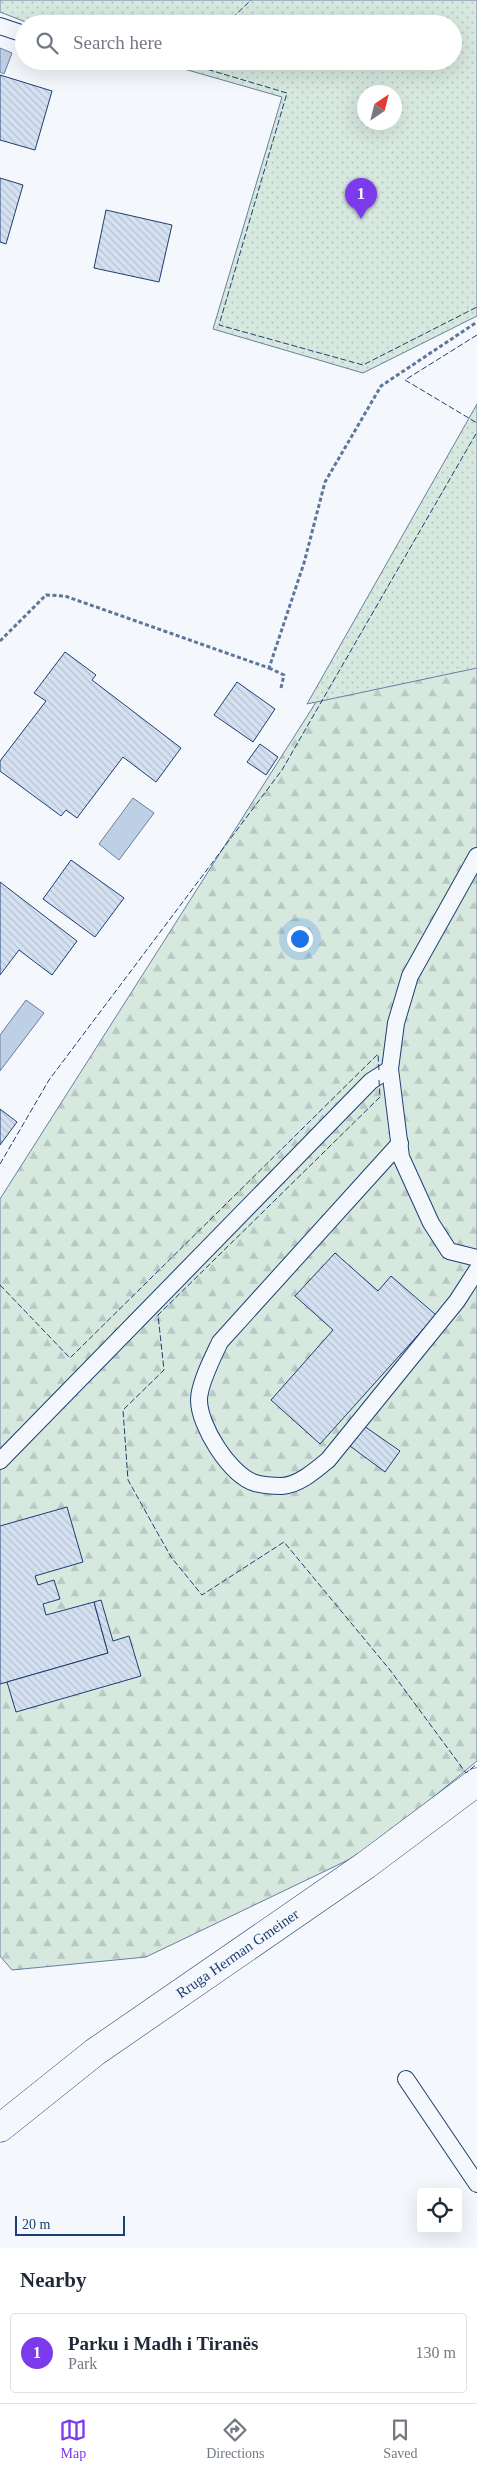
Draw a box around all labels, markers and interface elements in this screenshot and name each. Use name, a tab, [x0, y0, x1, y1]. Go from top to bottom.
search box	[15, 15, 462, 70]
icon: search	[33, 29, 61, 57]
text: Search here	[73, 32, 162, 53]
north arrow	[357, 85, 402, 130]
pin: 1	[345, 178, 377, 219]
your location	[287, 926, 313, 952]
street label: Rruga Herman Gmeiner	[173, 1906, 302, 2001]
map controls	[417, 2188, 462, 2233]
button: locate	[417, 2188, 462, 2233]
scale bar	[15, 2213, 125, 2236]
text: 20 m	[22, 2217, 50, 2232]
text: Nearby	[20, 2268, 87, 2292]
text: Parku i Madh i Tiranës	[68, 2333, 258, 2354]
text: 1	[33, 2344, 41, 2361]
text: 130 m	[416, 2344, 456, 2361]
text: Park	[68, 2355, 97, 2372]
tab: Map	[59, 2416, 87, 2462]
tab: Directions	[206, 2416, 265, 2462]
tab: Saved	[383, 2416, 418, 2462]

